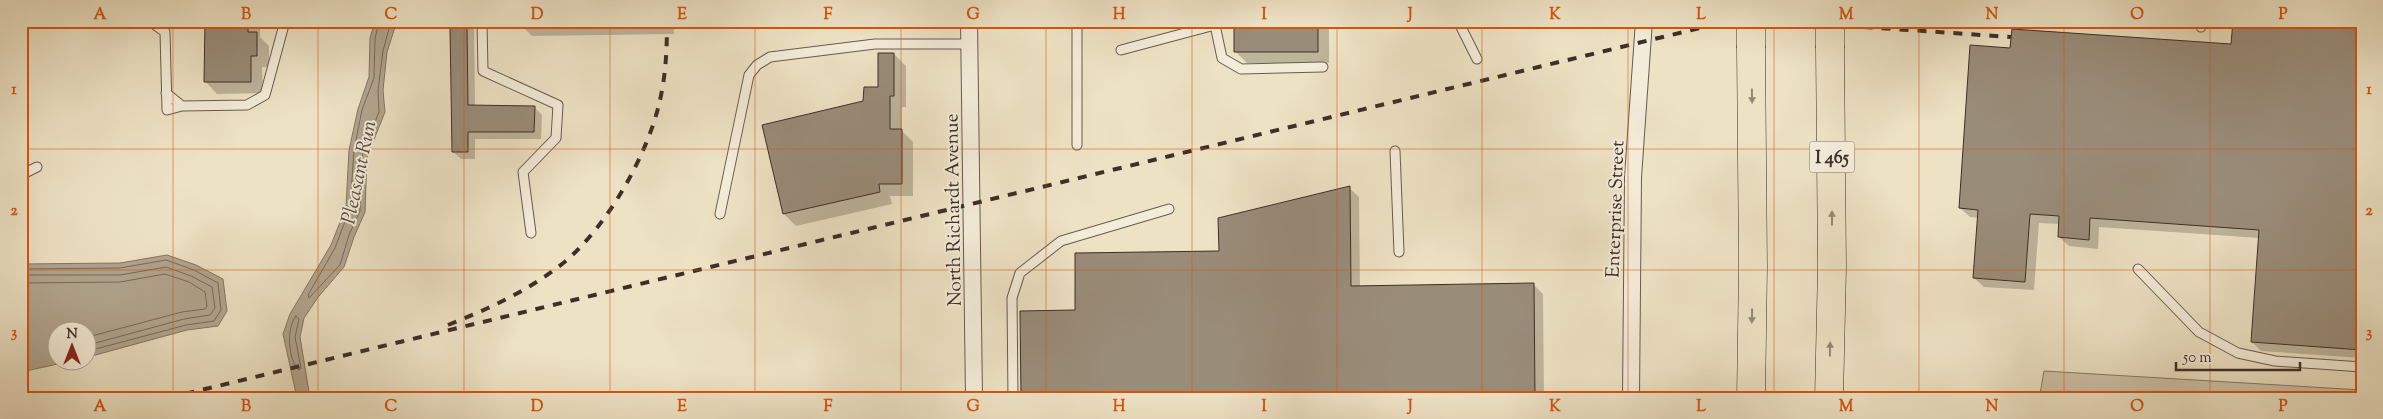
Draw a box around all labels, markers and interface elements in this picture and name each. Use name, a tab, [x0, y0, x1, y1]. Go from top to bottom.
text: A	[94, 4, 107, 27]
text: B	[241, 4, 251, 27]
text: C	[385, 4, 398, 27]
text: D	[531, 4, 544, 27]
text: E	[677, 4, 687, 27]
text: F	[824, 4, 833, 27]
text: G	[966, 4, 980, 27]
text: H	[1113, 4, 1126, 27]
text: I	[1261, 4, 1267, 27]
text: J	[1406, 4, 1413, 27]
text: K	[1549, 4, 1561, 27]
text: L	[1696, 4, 1706, 27]
text: M	[1839, 4, 1854, 27]
text: N	[1986, 4, 1999, 27]
text: O	[2130, 4, 2144, 27]
text: P	[2278, 4, 2288, 27]
text: 1	[11, 79, 17, 102]
text: 1	[2366, 79, 2372, 102]
one-way arrow	[1748, 89, 1756, 105]
street label: North Richardt Avenue	[939, 113, 970, 307]
water label: Pleasant Run	[335, 118, 386, 227]
street label: Enterprise Street	[1601, 139, 1632, 278]
road number: I 465	[1810, 142, 1854, 172]
text: 2	[10, 200, 18, 223]
text: 2	[2365, 200, 2373, 223]
one-way arrow	[1828, 210, 1836, 226]
one-way arrow	[1748, 308, 1756, 324]
text: 3	[11, 322, 18, 345]
north arrow	[48, 322, 98, 372]
text: 3	[2366, 322, 2373, 345]
text: N	[66, 325, 78, 345]
scale bar	[2176, 339, 2299, 371]
one-way arrow	[1826, 341, 1834, 357]
text: 50 m	[2182, 348, 2212, 369]
text: A	[94, 396, 107, 419]
text: B	[241, 396, 251, 419]
text: C	[385, 396, 398, 419]
text: D	[531, 396, 544, 419]
text: E	[677, 396, 687, 419]
text: F	[824, 396, 833, 419]
text: G	[966, 396, 980, 419]
text: H	[1113, 396, 1126, 419]
text: I	[1261, 396, 1267, 419]
text: J	[1406, 396, 1413, 419]
text: K	[1549, 396, 1561, 419]
text: L	[1696, 396, 1706, 419]
text: M	[1839, 396, 1854, 419]
text: N	[1986, 396, 1999, 419]
text: O	[2130, 396, 2144, 419]
text: P	[2278, 396, 2288, 419]

